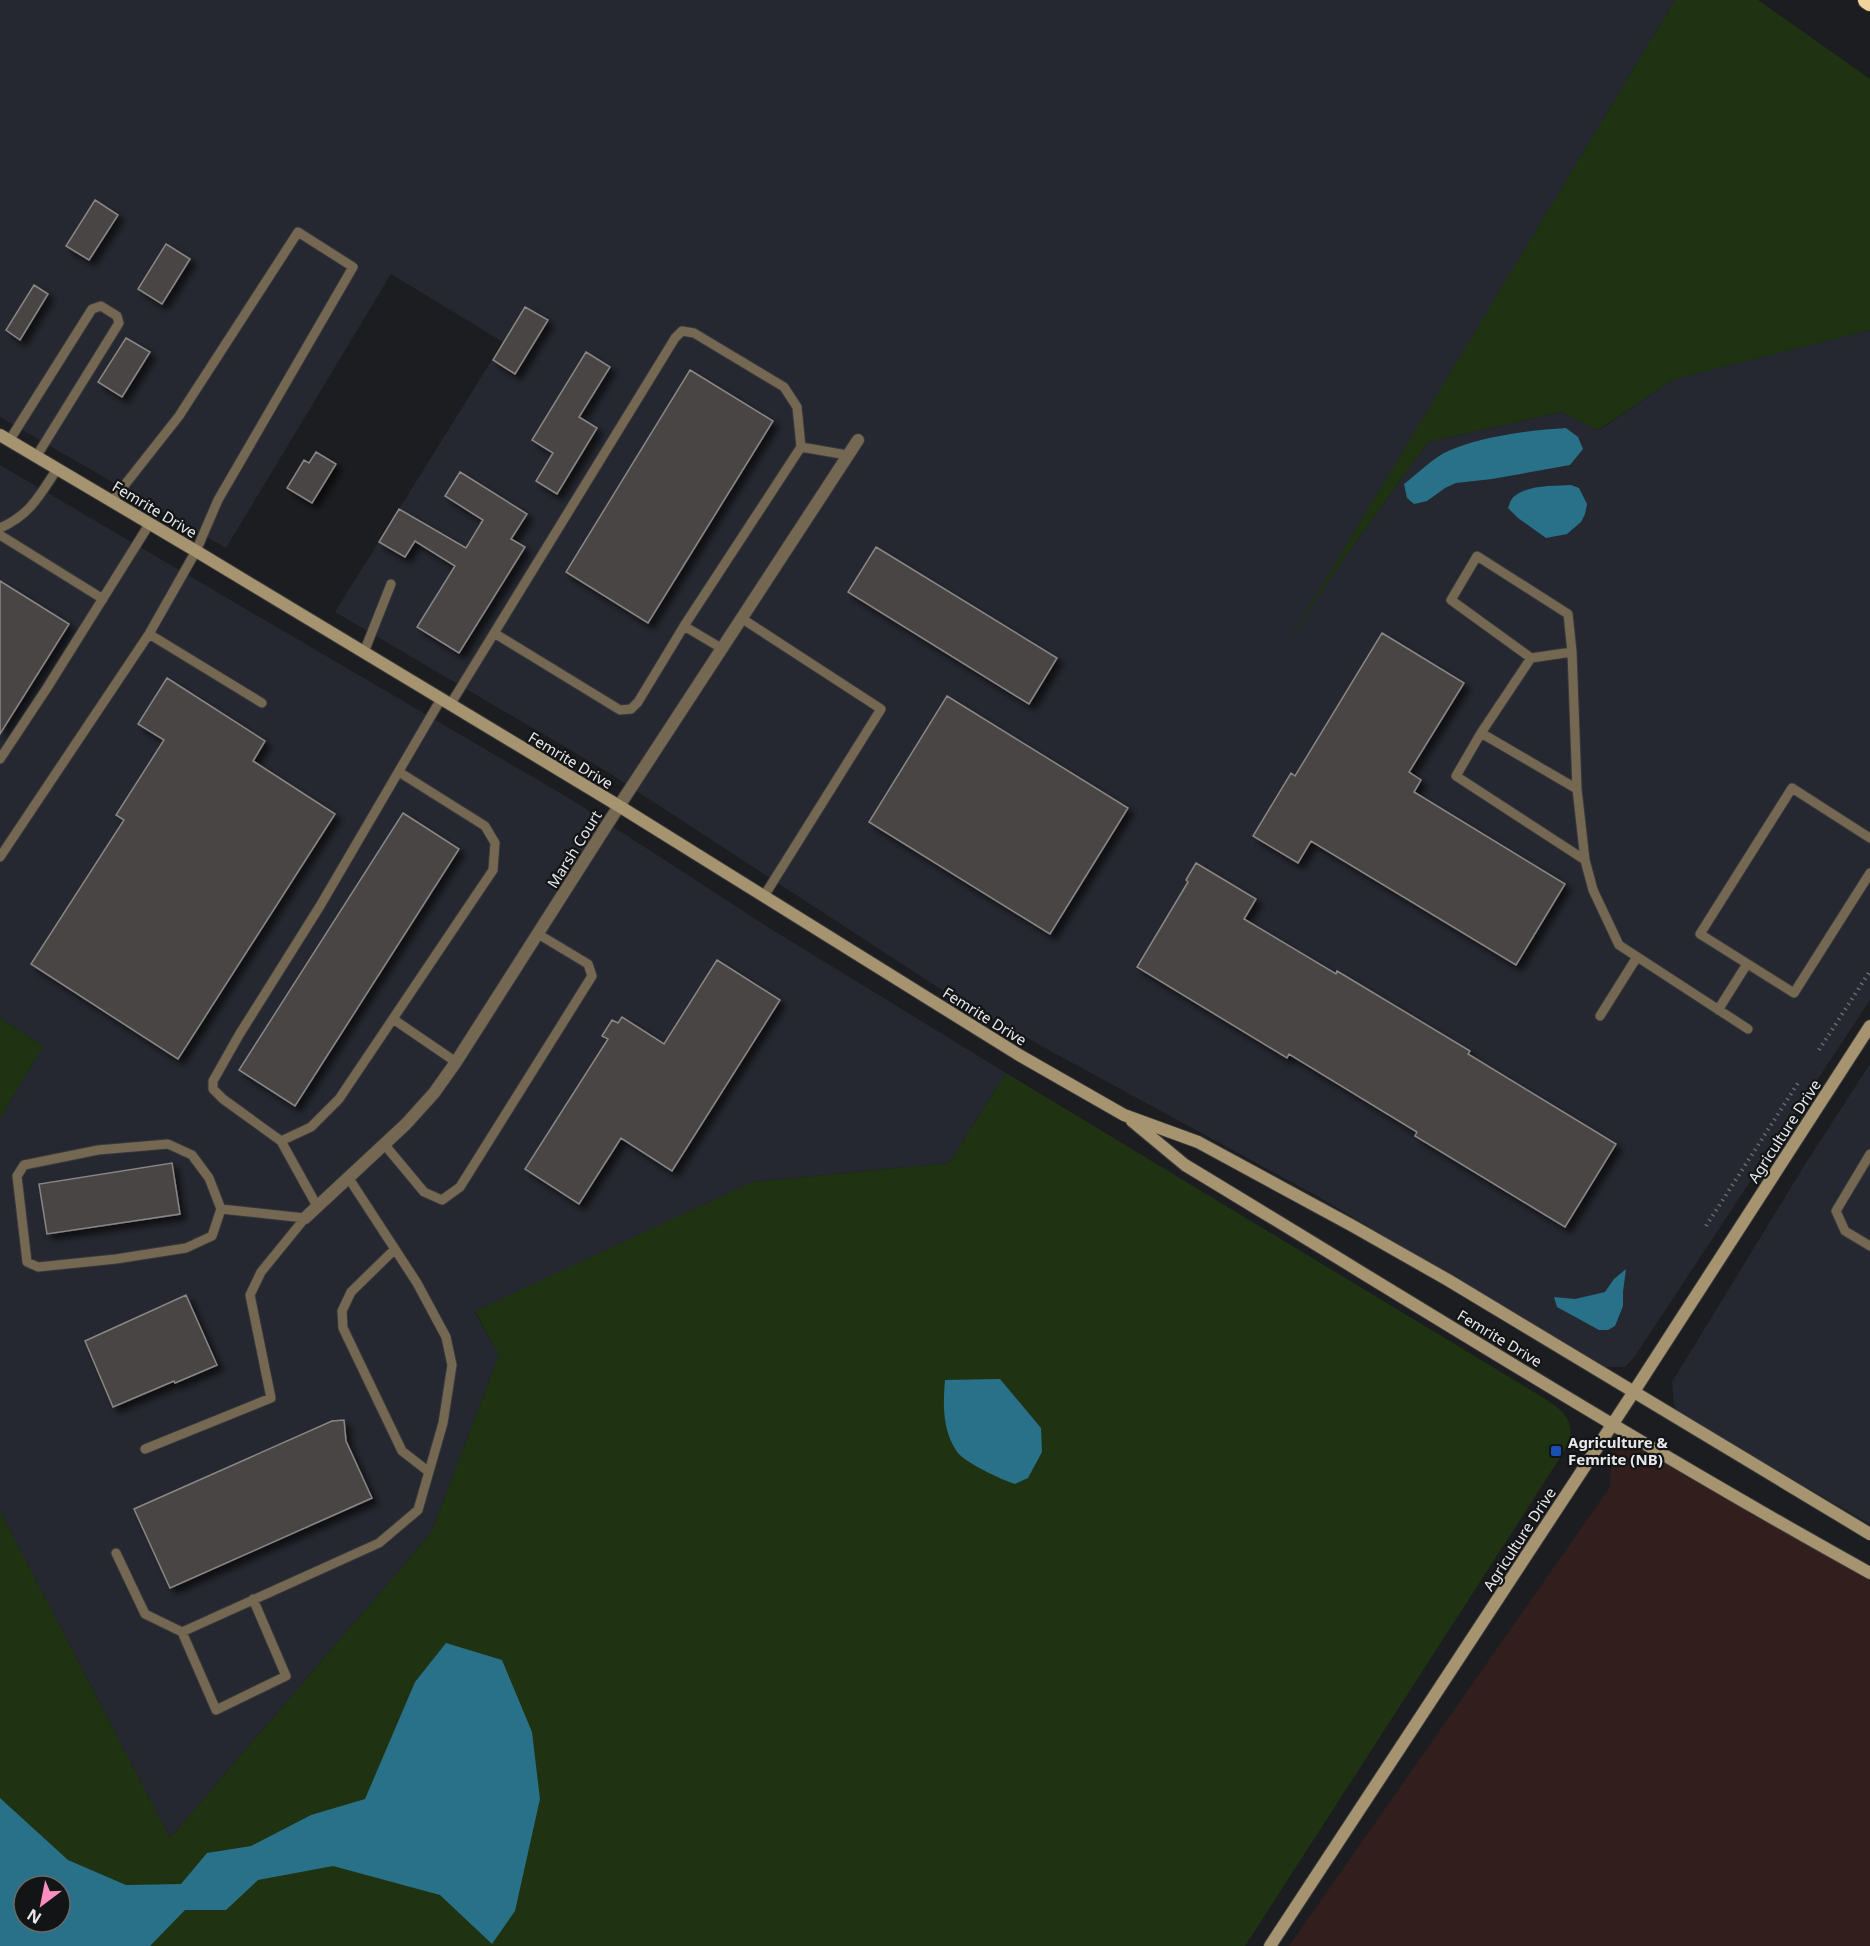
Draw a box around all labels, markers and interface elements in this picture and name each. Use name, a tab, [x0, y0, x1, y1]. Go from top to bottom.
street label: Femrite Drive	[109, 476, 201, 542]
street label: Femrite Drive	[525, 727, 617, 793]
street label: Marsh Court	[542, 806, 606, 892]
street label: Femrite Drive	[939, 982, 1031, 1050]
street label: Agriculture Drive	[1743, 1076, 1825, 1186]
street label: Femrite Drive	[1454, 1305, 1546, 1371]
place label: Agriculture & Femrite (NB)	[1568, 1432, 1669, 1469]
marker: Agriculture & Femrite (NB)	[1549, 1444, 1563, 1458]
street label: Agriculture Drive	[1478, 1484, 1560, 1594]
north arrow	[12, 1874, 72, 1934]
text: N	[23, 1904, 45, 1929]

